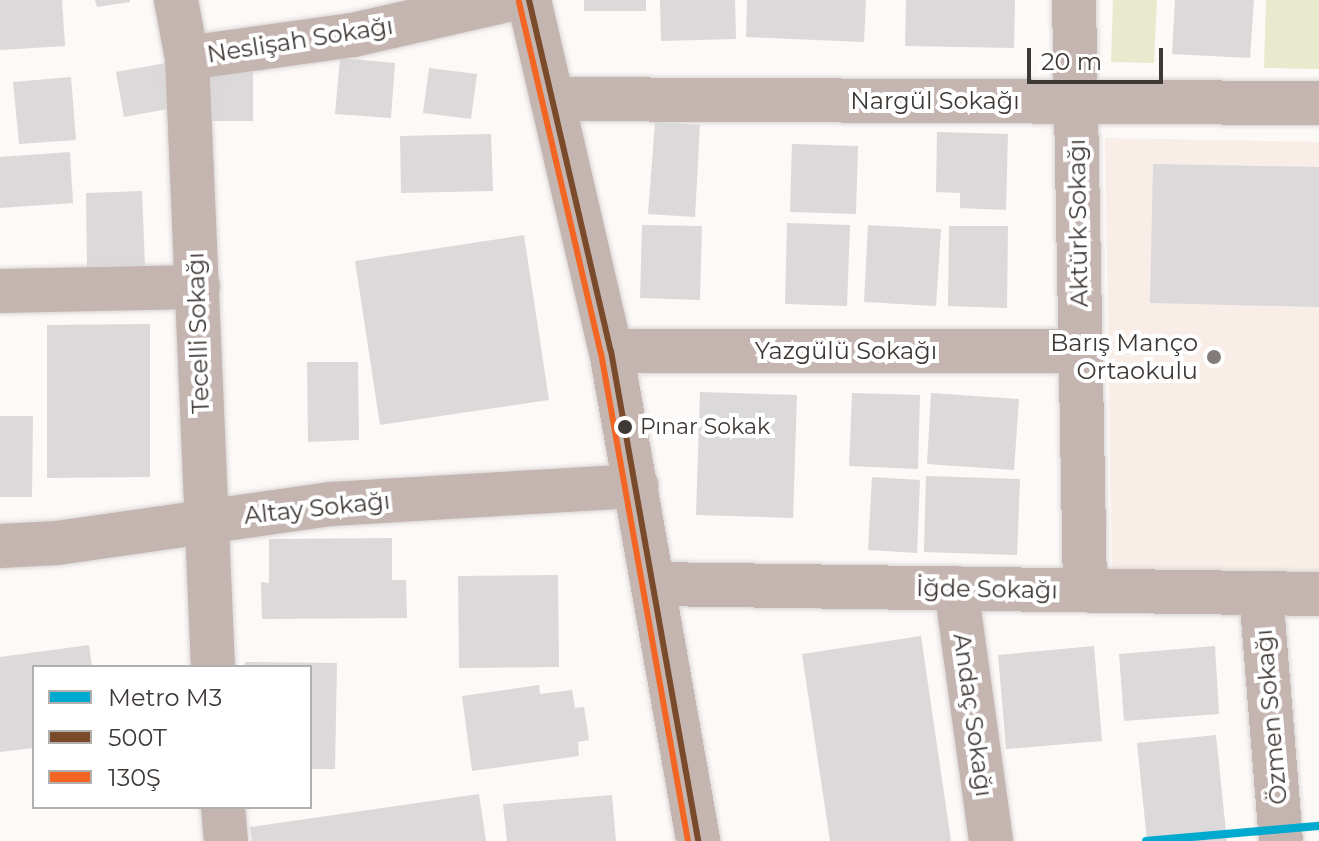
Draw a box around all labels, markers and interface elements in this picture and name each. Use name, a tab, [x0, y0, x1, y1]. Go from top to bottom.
street label: Neslişah Sokağı	[205, 11, 395, 69]
scale bar	[1031, 32, 1167, 82]
text: 20 m	[1041, 47, 1102, 76]
street label: Nargül Sokağı	[850, 87, 1020, 115]
street label: Aktürk Sokağı	[1062, 139, 1094, 307]
street label: Tecelli Sokağı	[181, 252, 215, 414]
place label: Barış Manço Ortaokulu	[1050, 329, 1198, 385]
street label: Yazgülü Sokağı	[755, 337, 937, 365]
marker: Barış Manço Ortaokulu	[1205, 348, 1223, 366]
place label: Pınar Sokak	[640, 414, 770, 440]
marker: Pınar Sokak	[617, 419, 633, 435]
street label: Altay Sokağı	[243, 486, 391, 530]
street label: İğde Sokağı	[916, 573, 1058, 605]
street label: Özmen Sokağı	[1249, 628, 1293, 806]
street label: Andaç Sokağı	[947, 631, 999, 799]
legend	[32, 665, 312, 809]
text: Metro M3	[108, 683, 222, 712]
text: 500T	[108, 723, 167, 752]
text: 130Ş	[108, 763, 161, 792]

